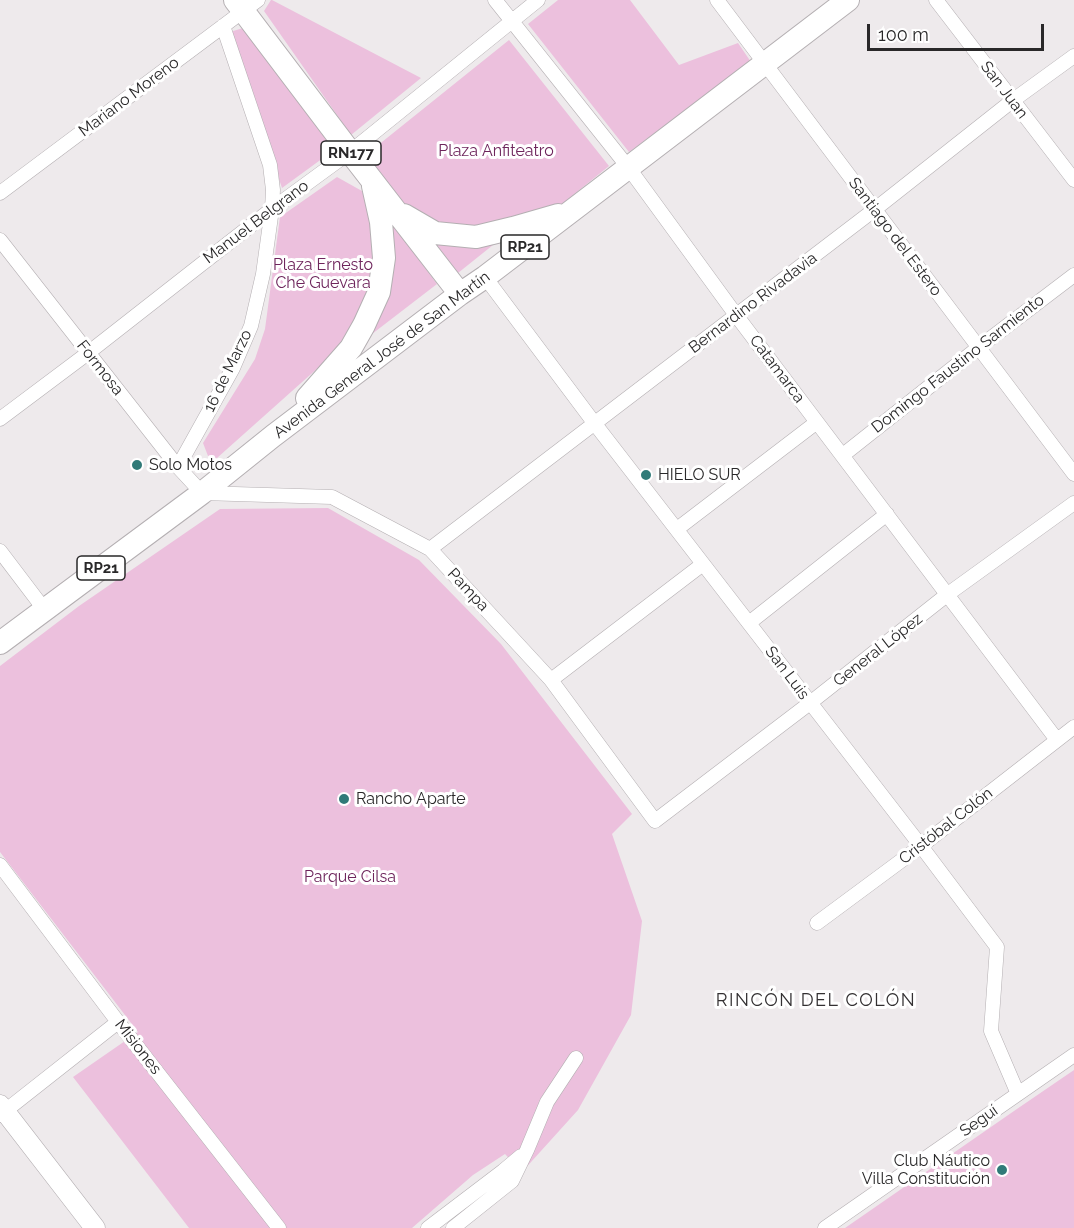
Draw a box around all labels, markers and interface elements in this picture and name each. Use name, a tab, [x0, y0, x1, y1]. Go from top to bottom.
scale bar	[870, 12, 1047, 50]
text: 100 m	[878, 24, 929, 45]
street label: Mariano Moreno	[75, 53, 183, 141]
street label: San Juan	[976, 57, 1032, 123]
road number: RN177	[321, 141, 381, 165]
park label: Plaza Anfiteatro	[438, 141, 554, 161]
street label: Santiago del Estero	[844, 174, 946, 300]
street label: Manuel Belgrano	[200, 176, 312, 268]
road number: RP21	[501, 235, 549, 259]
street label: Bernardino Rivadavia	[685, 249, 821, 357]
park label: Plaza Ernesto Che Guevara	[273, 255, 373, 293]
street label: Avenida General José de San Martín	[270, 267, 494, 443]
street label: Domingo Faustino Sarmiento	[868, 291, 1048, 437]
street label: 16 de Marzo	[200, 327, 256, 415]
street label: Catamarca	[745, 331, 809, 407]
street label: Formosa	[73, 337, 127, 399]
place label: Solo Motos	[149, 455, 232, 475]
marker: Solo Motos	[130, 458, 144, 472]
place label: HIELO SUR	[658, 465, 741, 485]
marker: HIELO SUR	[639, 468, 653, 482]
road number: RP21	[77, 556, 125, 580]
street label: Pampa	[443, 564, 493, 616]
street label: General López	[830, 609, 926, 691]
street label: San Luis	[761, 643, 813, 703]
street label: Cristóbal Colón	[895, 784, 997, 868]
place label: Rancho Aparte	[356, 789, 466, 809]
marker: Rancho Aparte	[337, 792, 351, 806]
park label: Parque Cilsa	[304, 867, 396, 887]
district label: RINCÓN DEL COLÓN	[716, 990, 916, 1012]
street label: Misiones	[111, 1016, 165, 1078]
street label: Seguí	[956, 1101, 1002, 1141]
place label: Club Náutico Villa Constitución	[862, 1151, 990, 1189]
marker: Club Náutico Villa Constitución	[995, 1163, 1009, 1177]

